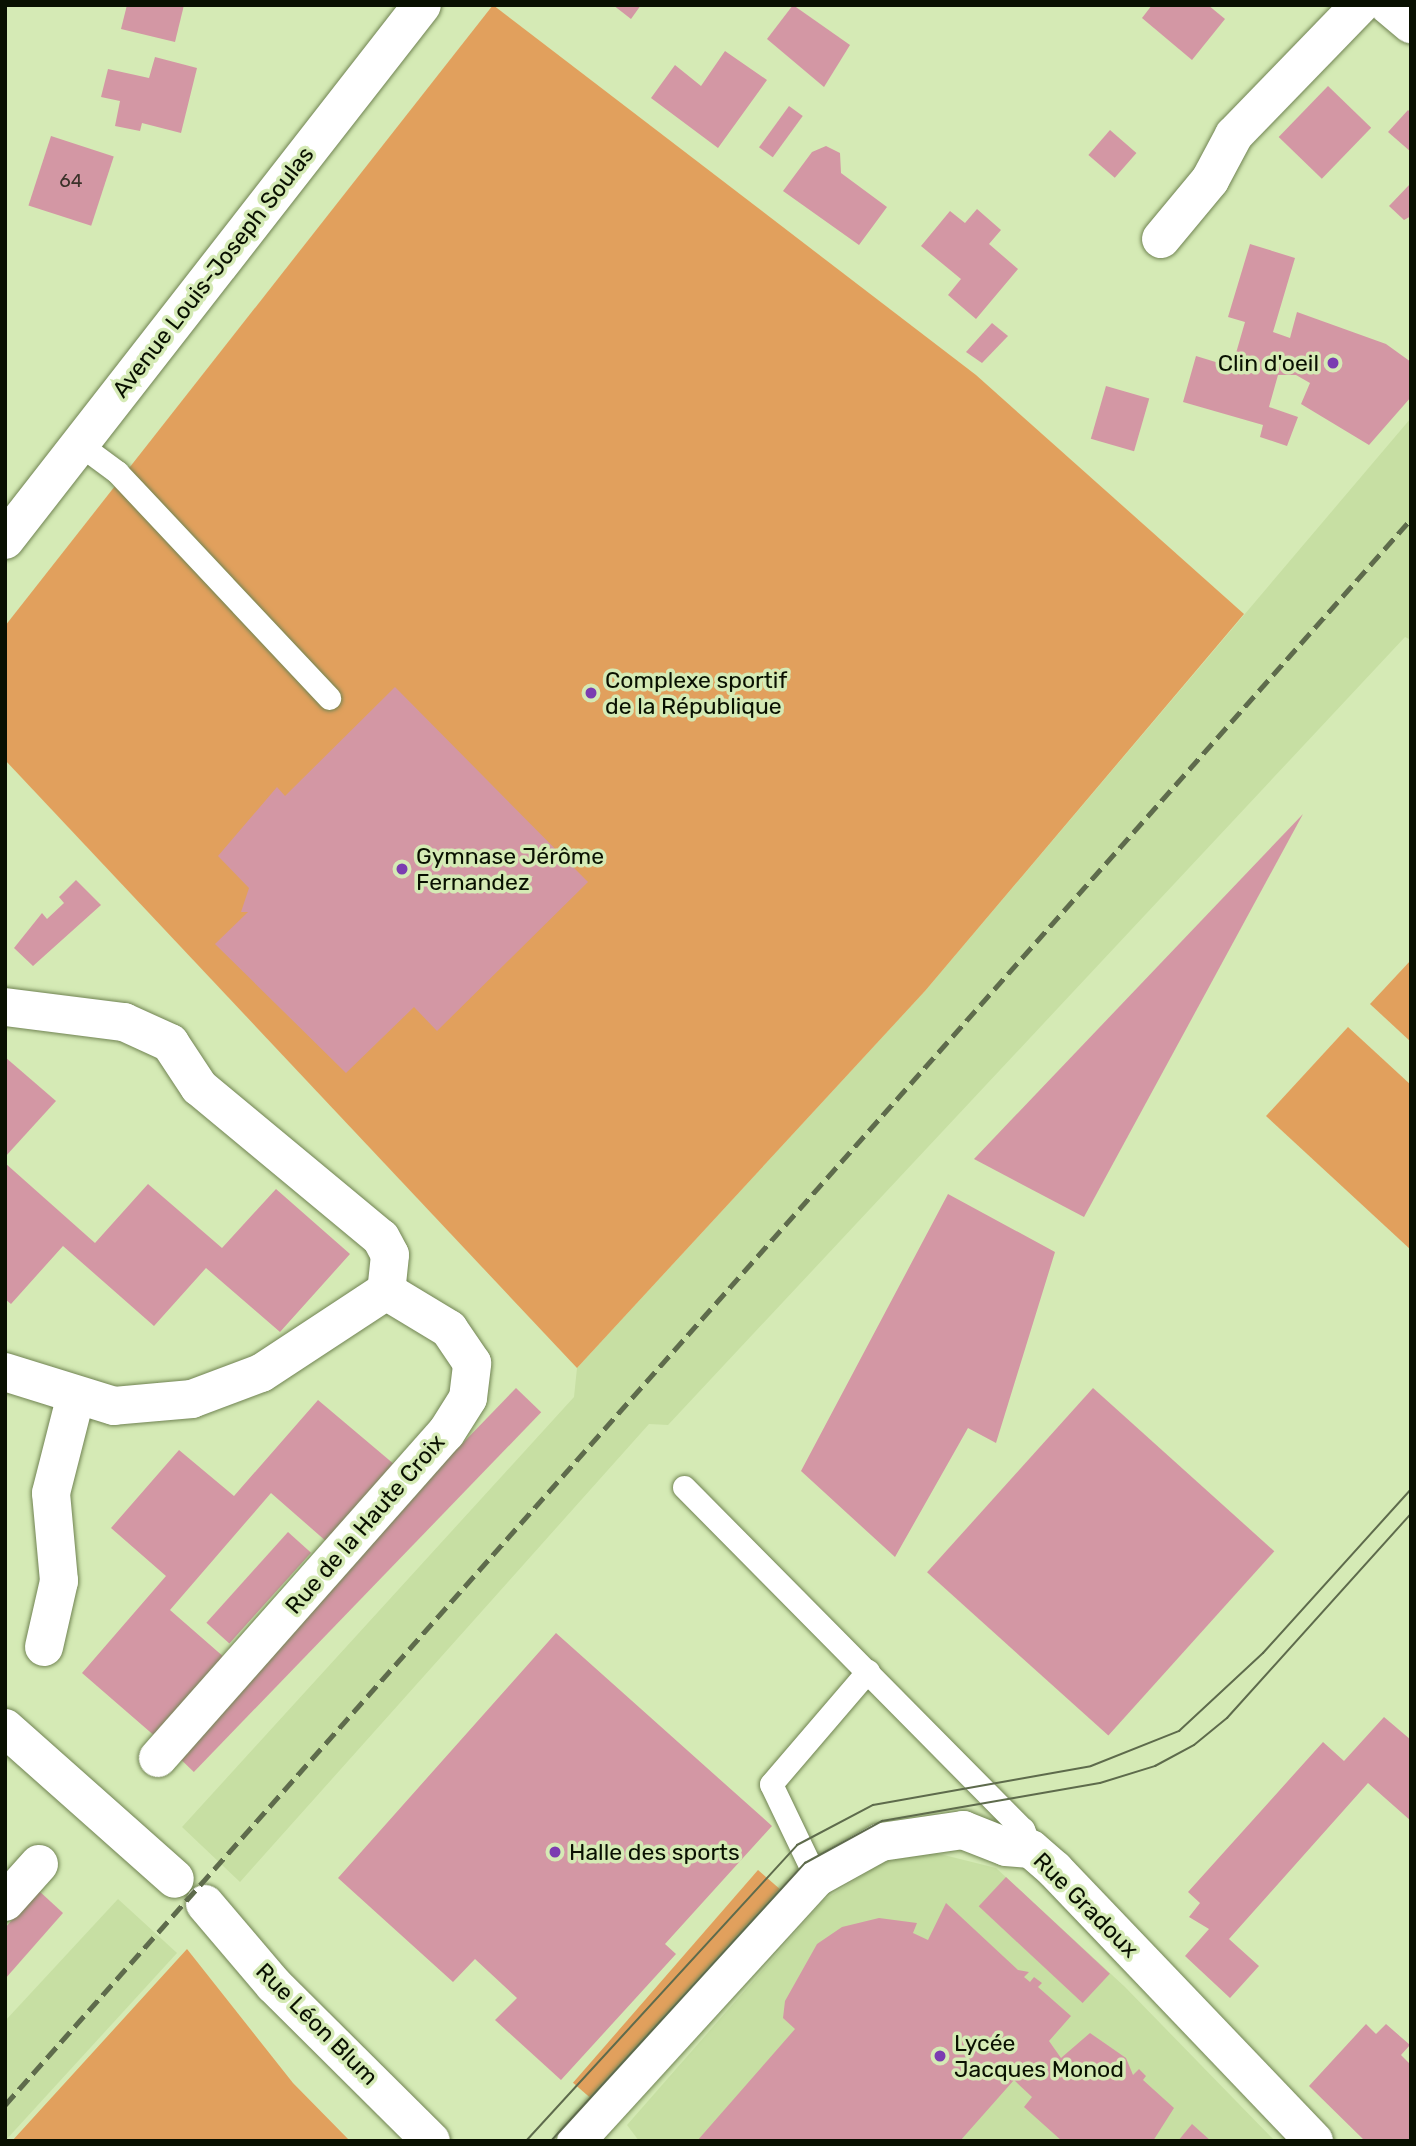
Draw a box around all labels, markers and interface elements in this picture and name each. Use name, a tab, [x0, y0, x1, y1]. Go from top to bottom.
street label: Avenue Louis-Joseph Soulas	[106, 141, 320, 403]
house number: 64	[59, 170, 83, 192]
place label: Clin d'oeil	[1218, 349, 1319, 377]
marker: Clin d'oeil	[1325, 355, 1341, 371]
place label: Complexe sportif de la République	[605, 666, 787, 720]
marker: Complexe sportif de la République	[583, 685, 599, 701]
place label: Gymnase Jérôme Fernandez	[416, 842, 604, 896]
marker: Gymnase Jérôme Fernandez	[394, 861, 410, 877]
street label: Rue de la Haute Croix	[279, 1429, 451, 1619]
place label: Halle des sports	[569, 1838, 740, 1866]
marker: Halle des sports	[547, 1844, 563, 1860]
street label: Rue Gradoux	[1028, 1847, 1144, 1963]
street label: Rue Léon Blum	[250, 1957, 384, 2091]
place label: Lycée Jacques Monod	[954, 2029, 1124, 2083]
marker: Lycée Jacques Monod	[932, 2048, 948, 2064]

